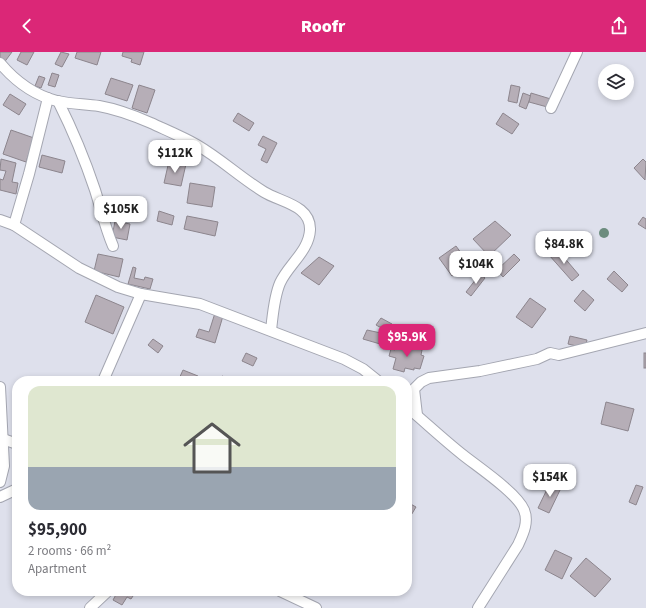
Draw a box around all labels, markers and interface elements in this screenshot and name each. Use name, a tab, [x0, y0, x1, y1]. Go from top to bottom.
text: Roofr	[301, 14, 345, 39]
icon: back	[16, 15, 38, 37]
icon: share	[608, 15, 630, 37]
map controls	[598, 64, 634, 100]
button: layers	[598, 64, 634, 100]
pin: $112K	[147, 140, 203, 174]
text: $112K	[157, 144, 193, 162]
pin: $105K	[93, 196, 149, 230]
text: $105K	[103, 200, 139, 218]
pin: $84.8K	[531, 231, 597, 265]
text: $84.8K	[544, 235, 584, 253]
pin: $104K	[448, 251, 504, 285]
text: $104K	[458, 255, 494, 273]
pin: $95.9K	[374, 324, 440, 358]
text: $95.9K	[387, 328, 427, 346]
icon: home	[176, 412, 248, 484]
pin: $154K	[522, 464, 578, 498]
text: $154K	[532, 468, 568, 486]
text: $95,900	[28, 518, 87, 542]
text: 2 rooms · 66 m²	[28, 542, 111, 560]
text: Apartment	[28, 560, 86, 578]

